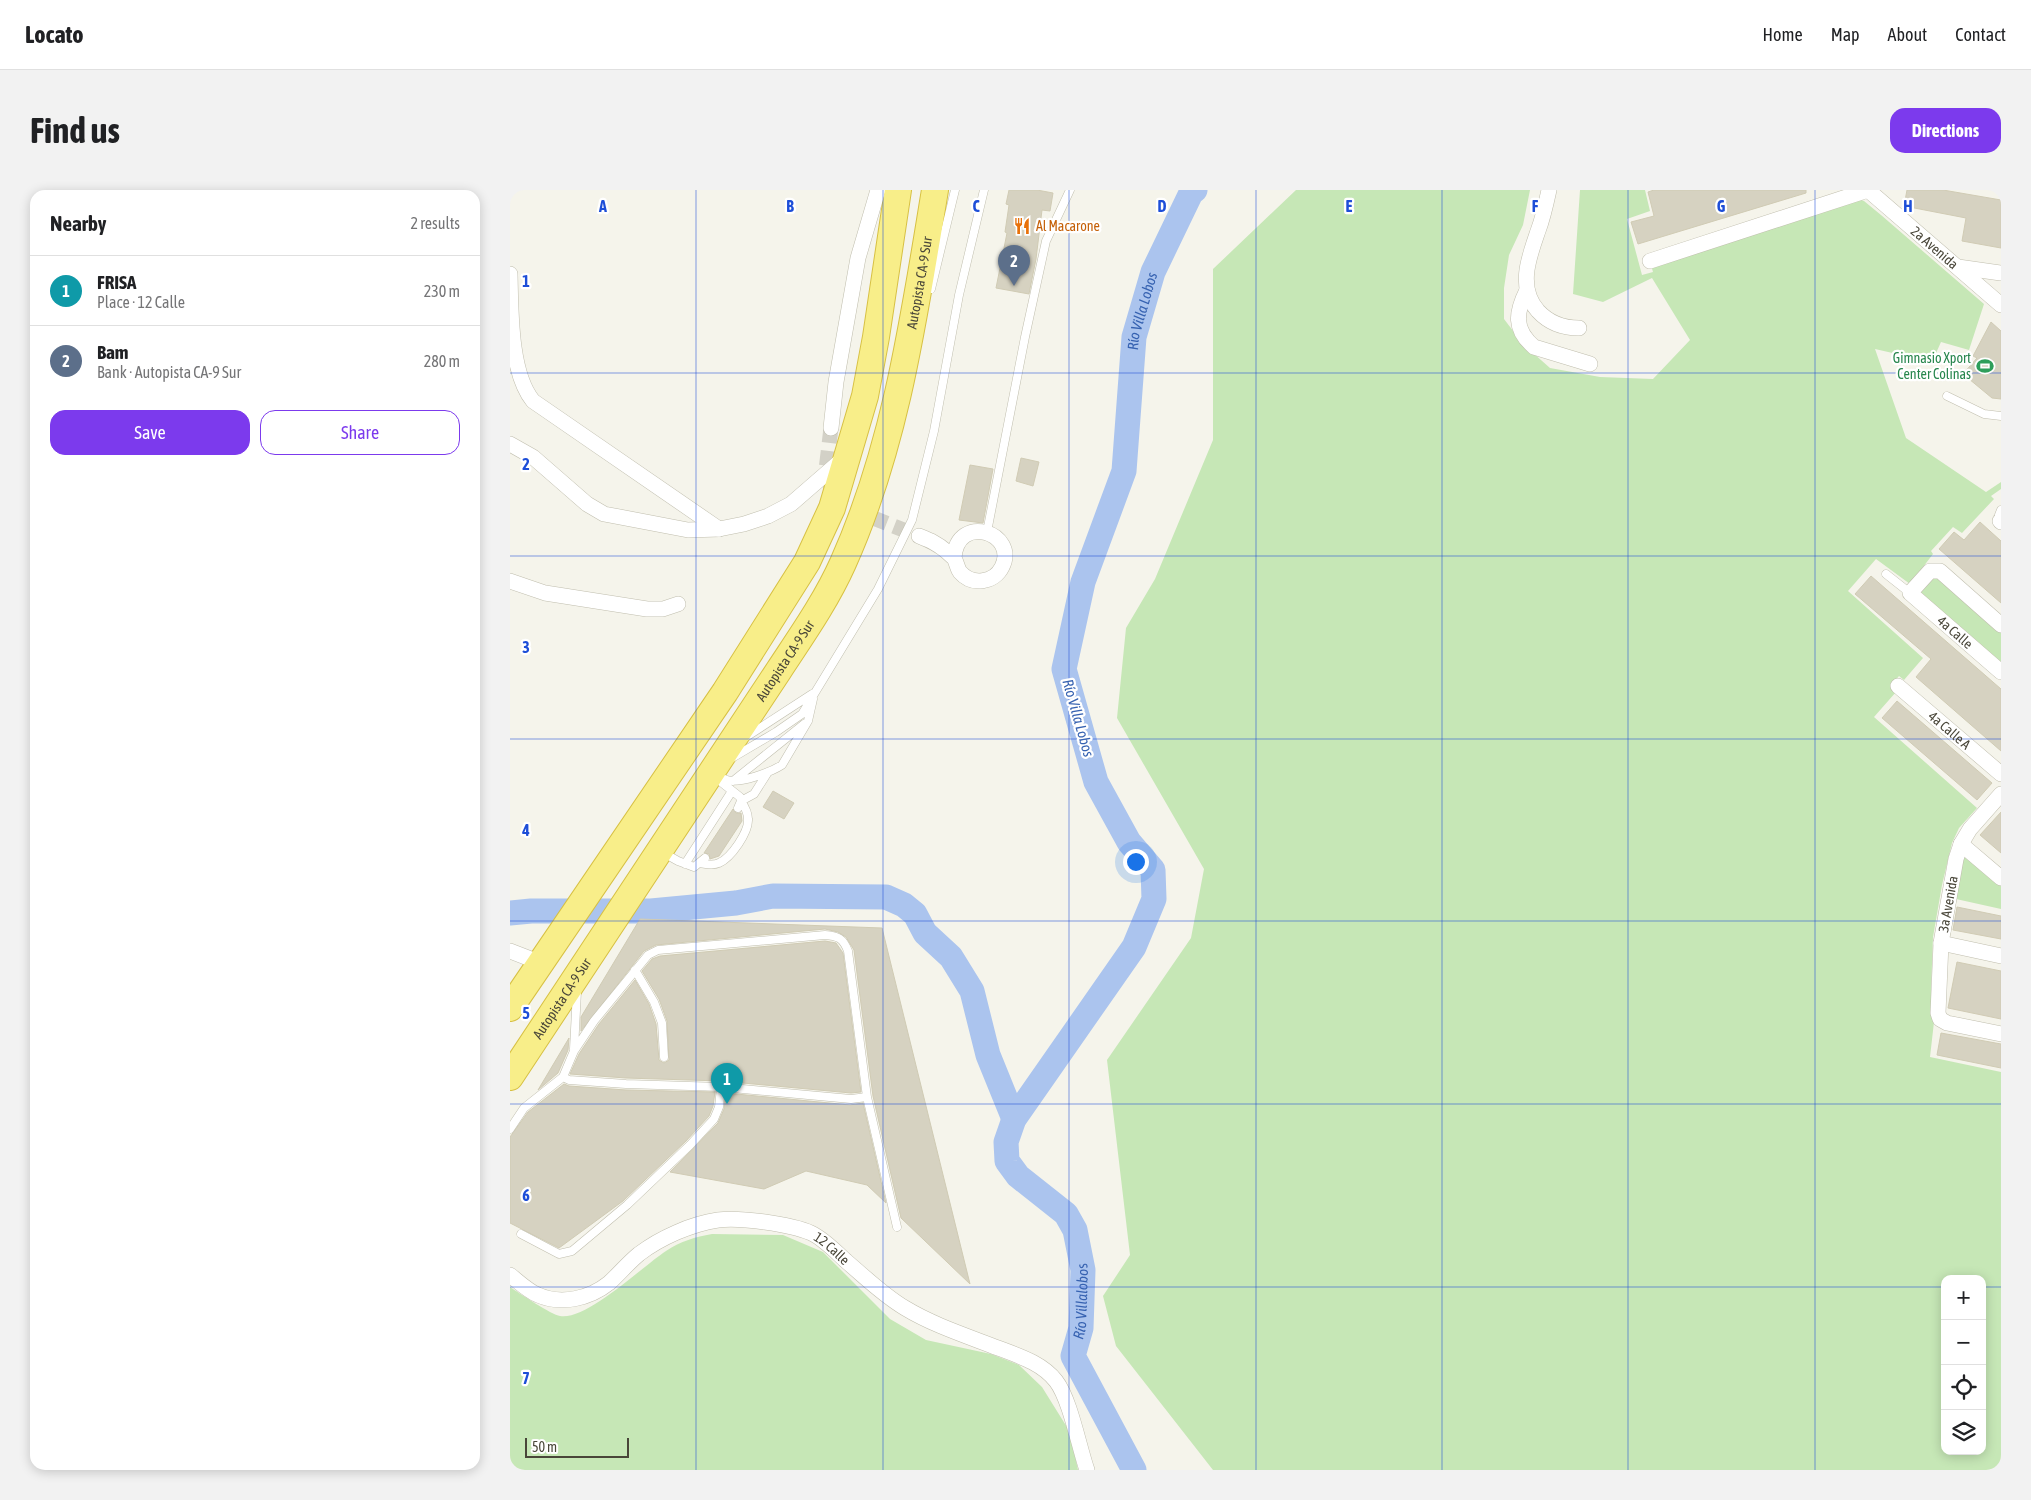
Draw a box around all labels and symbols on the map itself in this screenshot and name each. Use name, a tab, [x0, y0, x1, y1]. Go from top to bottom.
text: A	[598, 197, 607, 215]
text: B	[786, 197, 794, 215]
text: C	[972, 197, 980, 215]
text: D	[1158, 197, 1167, 215]
text: E	[1346, 197, 1353, 215]
text: F	[1532, 197, 1539, 215]
text: G	[1717, 197, 1726, 215]
text: H	[1903, 197, 1913, 215]
restaurant icon: Al Macarone	[1012, 216, 1032, 236]
place label: Al Macarone	[1036, 218, 1100, 234]
street label: 2a Avenida	[1908, 223, 1961, 272]
street label: Autopista CA-9 Sur	[904, 235, 935, 330]
pin: 2	[998, 245, 1030, 286]
water label: Río Villa Lobos	[1124, 270, 1160, 351]
text: 1	[522, 272, 530, 290]
place label: Gimnasio Xport Center Colinas	[1893, 350, 1971, 382]
sports icon: Gimnasio Xport Center Colinas	[1975, 356, 1995, 376]
text: 2	[522, 455, 530, 473]
street label: 4a Calle	[1934, 613, 1976, 652]
street label: Autopista CA-9 Sur	[753, 617, 818, 704]
text: 3	[522, 638, 530, 656]
water label: Río Villa Lobos	[1059, 677, 1098, 759]
street label: 4a Calle A	[1925, 708, 1974, 753]
text: 4	[521, 821, 530, 839]
your location	[1123, 849, 1149, 875]
street label: 3a Avenida	[1935, 875, 1961, 933]
street label: Autopista CA-9 Sur	[529, 954, 595, 1042]
text: 5	[522, 1004, 530, 1022]
pin: 1	[711, 1063, 743, 1104]
text: 6	[522, 1186, 530, 1204]
street label: 12 Calle	[811, 1229, 853, 1268]
water label: Río Villalobos	[1069, 1262, 1091, 1341]
text: 7	[522, 1369, 530, 1387]
scale bar	[525, 1435, 629, 1458]

